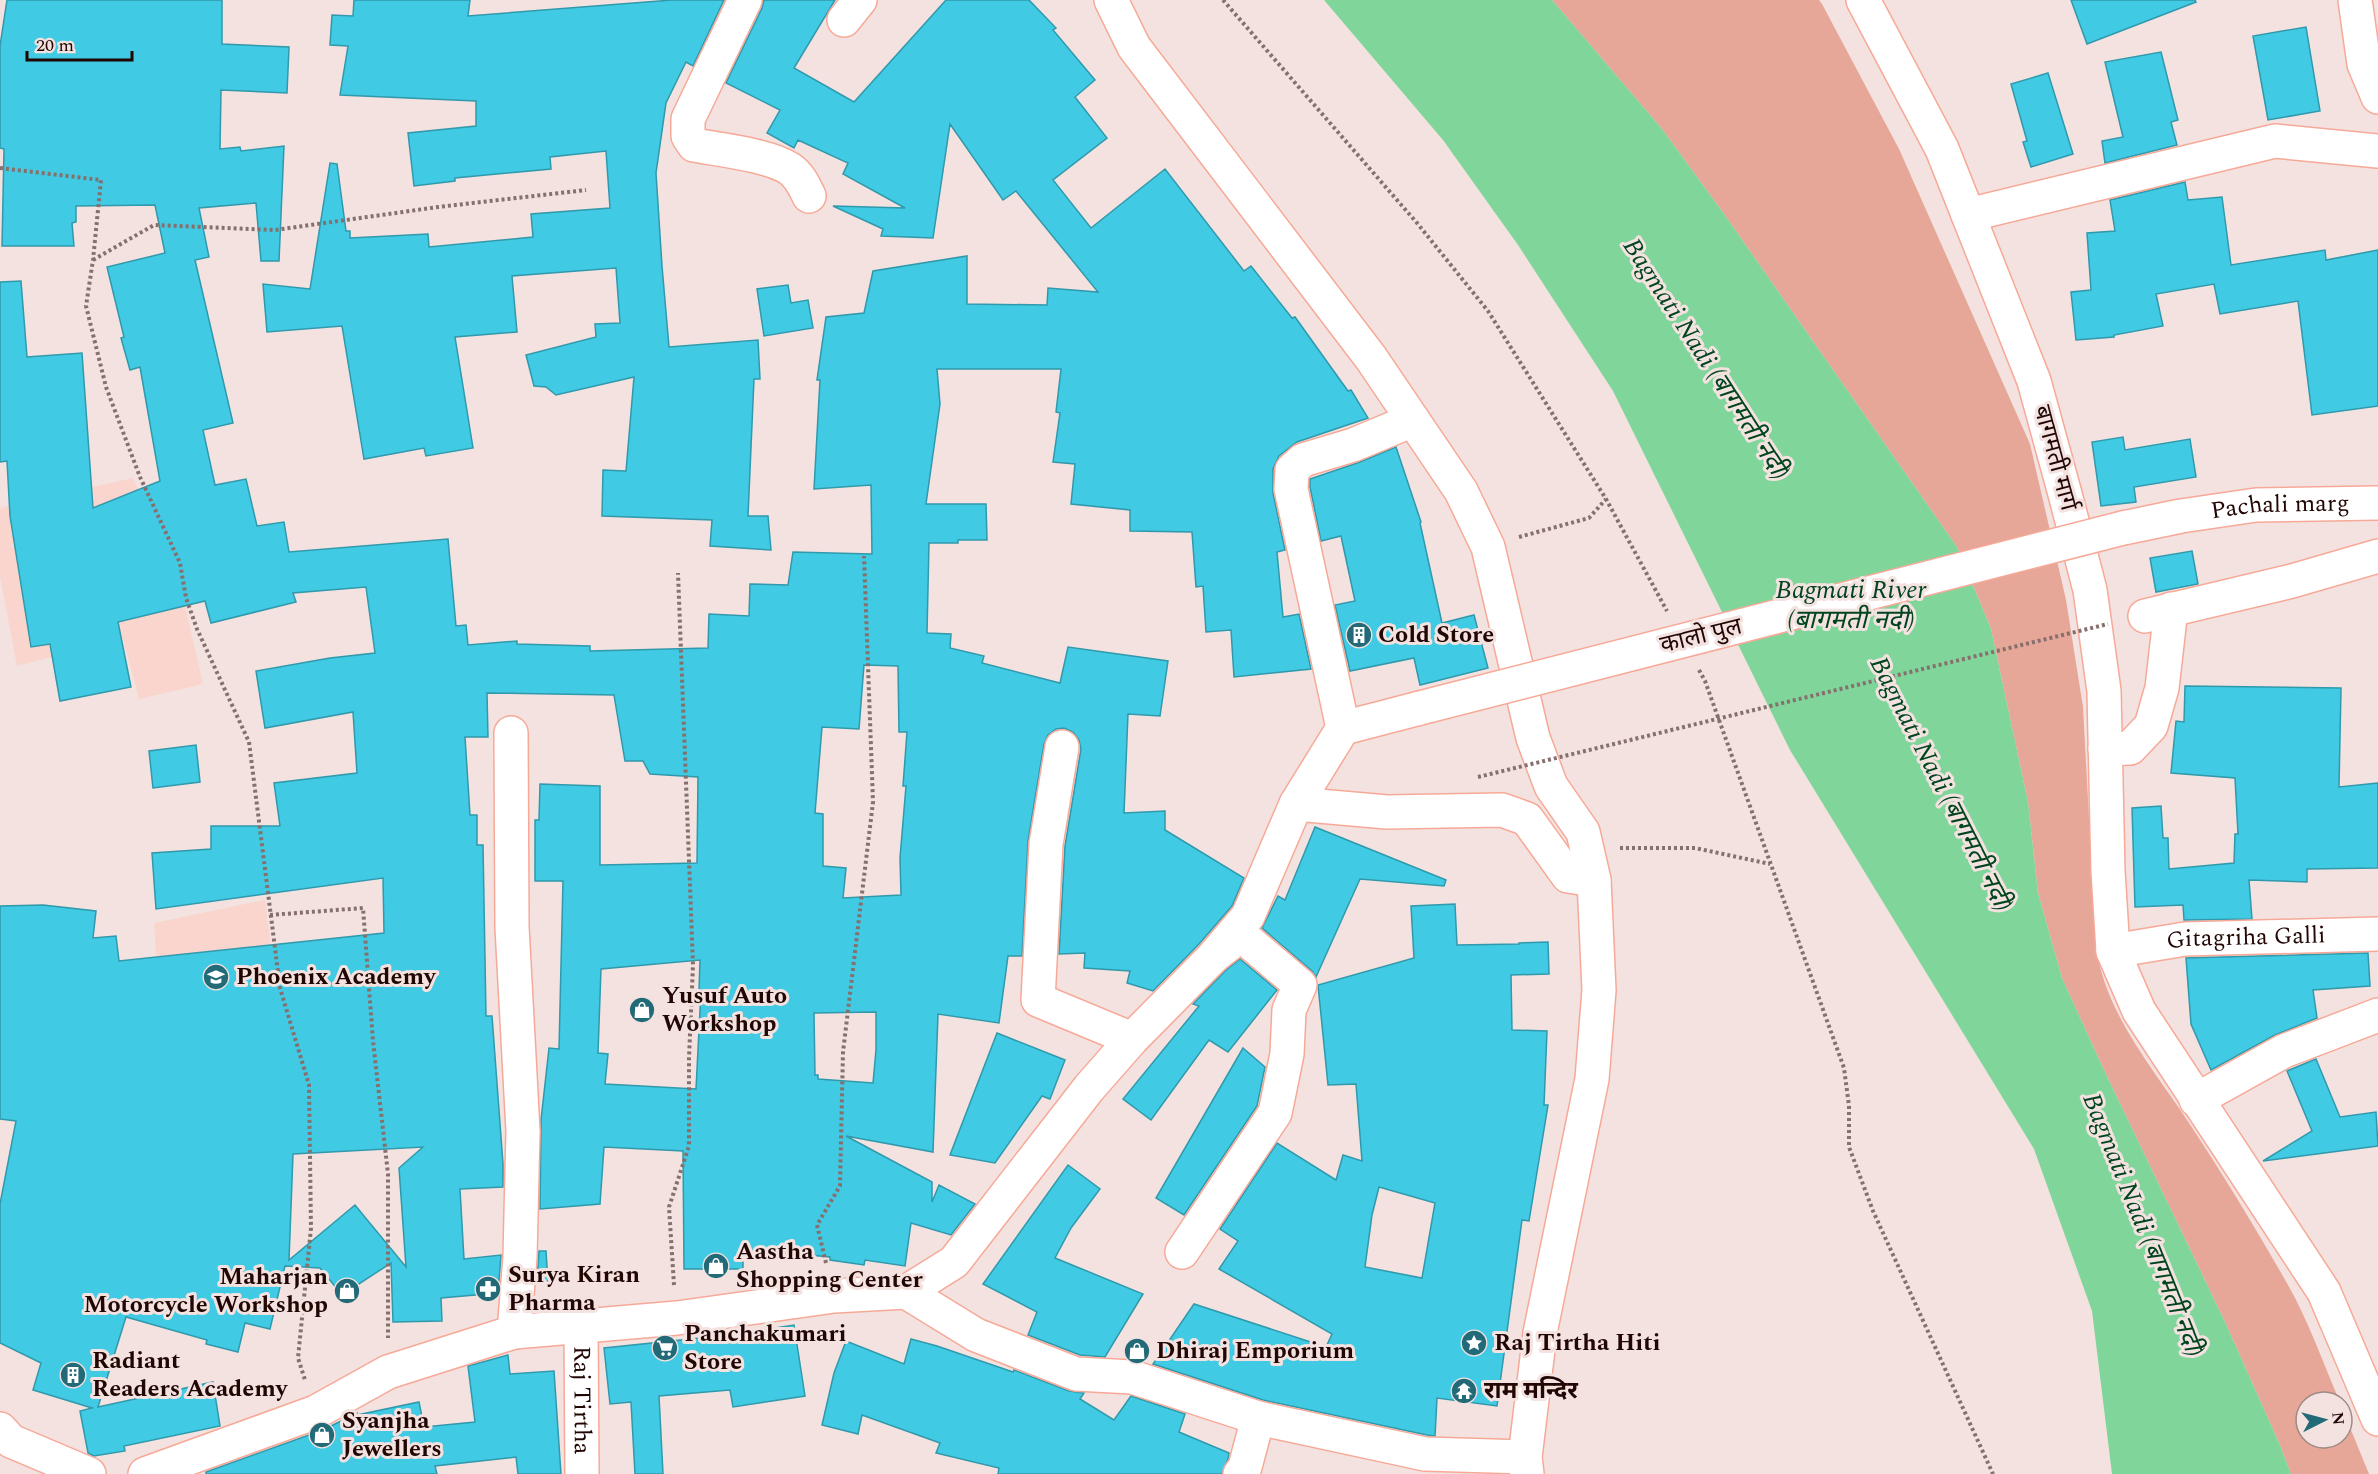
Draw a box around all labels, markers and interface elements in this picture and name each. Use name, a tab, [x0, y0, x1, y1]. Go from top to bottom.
scale bar	[27, 24, 132, 62]
text: 20 m	[36, 32, 74, 59]
water label: Bagmati Nadi (बागमती नदी)	[1612, 230, 1800, 488]
street label: बागमती मार्ग	[2024, 401, 2087, 516]
street label: Pachali marg	[2208, 485, 2350, 529]
water label: Bagmati River (बागमती नदी)	[1775, 570, 1928, 640]
street label: कालो पुल	[1656, 608, 1746, 664]
place label: Cold Store	[1378, 617, 1494, 653]
building icon: Cold Store	[1344, 620, 1374, 650]
water label: Bagmati Nadi (बागमती नदी)	[1859, 649, 2023, 919]
street label: Gitagriha Galli	[2164, 917, 2326, 960]
place label: Phoenix Academy	[236, 959, 437, 995]
school or university icon: Phoenix Academy	[201, 962, 231, 992]
place label: Yusuf Auto Workshop	[662, 978, 787, 1042]
shop icon: Yusuf Auto Workshop	[627, 995, 657, 1025]
water label: Bagmati Nadi (बागमती नदी)	[2072, 1087, 2214, 1363]
place label: Aastha Shopping Center	[736, 1234, 924, 1298]
shop icon: Aastha Shopping Center	[701, 1251, 731, 1281]
place label: Surya Kiran Pharma	[508, 1257, 640, 1321]
place label: Maharjan Motorcycle Workshop	[84, 1259, 328, 1323]
pharmacy icon: Surya Kiran Pharma	[473, 1274, 503, 1304]
shop icon: Maharjan Motorcycle Workshop	[332, 1276, 362, 1306]
place label: Panchakumari Store	[684, 1316, 847, 1380]
place label: Raj Tirtha Hiti	[1494, 1325, 1661, 1361]
place icon: Raj Tirtha Hiti	[1459, 1328, 1489, 1358]
supermarket icon: Panchakumari Store	[650, 1333, 680, 1363]
place label: Dhiraj Emporium	[1156, 1333, 1355, 1369]
shop icon: Dhiraj Emporium	[1122, 1336, 1152, 1366]
place label: Radiant Readers Academy	[92, 1343, 289, 1407]
street label: Raj Tirtha	[563, 1346, 600, 1455]
building icon: Radiant Readers Academy	[58, 1360, 88, 1390]
place label: राम मन्दिर	[1484, 1373, 1578, 1409]
temple icon: राम मन्दिर	[1449, 1376, 1479, 1406]
north arrow	[2294, 1390, 2354, 1450]
place label: Syanjha Jewellers	[342, 1403, 442, 1467]
text: N	[2325, 1411, 2351, 1426]
shop icon: Syanjha Jewellers	[307, 1420, 337, 1450]

